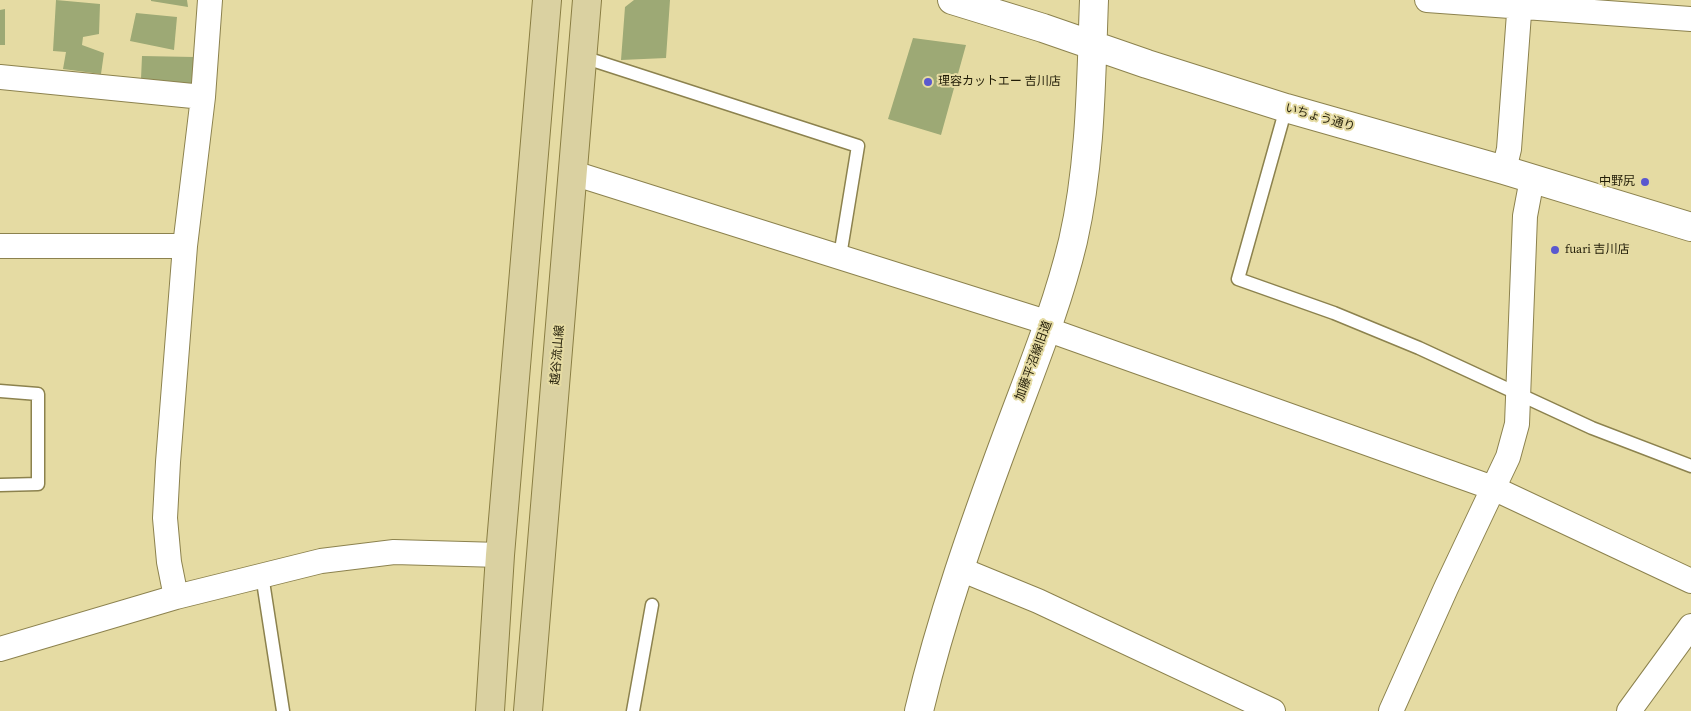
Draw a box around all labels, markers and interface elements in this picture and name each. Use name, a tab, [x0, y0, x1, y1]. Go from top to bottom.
place label: 理容カットエー 吉川店	[938, 75, 1061, 89]
marker: 理容カットエー 吉川店	[922, 76, 934, 88]
street label: いちょう通り	[1283, 101, 1357, 135]
place label: 中野尻	[1599, 175, 1635, 189]
marker: 中野尻	[1639, 176, 1651, 188]
place label: fuari 吉川店	[1565, 243, 1630, 257]
marker: fuari 吉川店	[1549, 244, 1561, 256]
street label: 加藤平沼線旧道	[1013, 319, 1055, 403]
street label: 越谷流山線	[548, 324, 568, 386]

